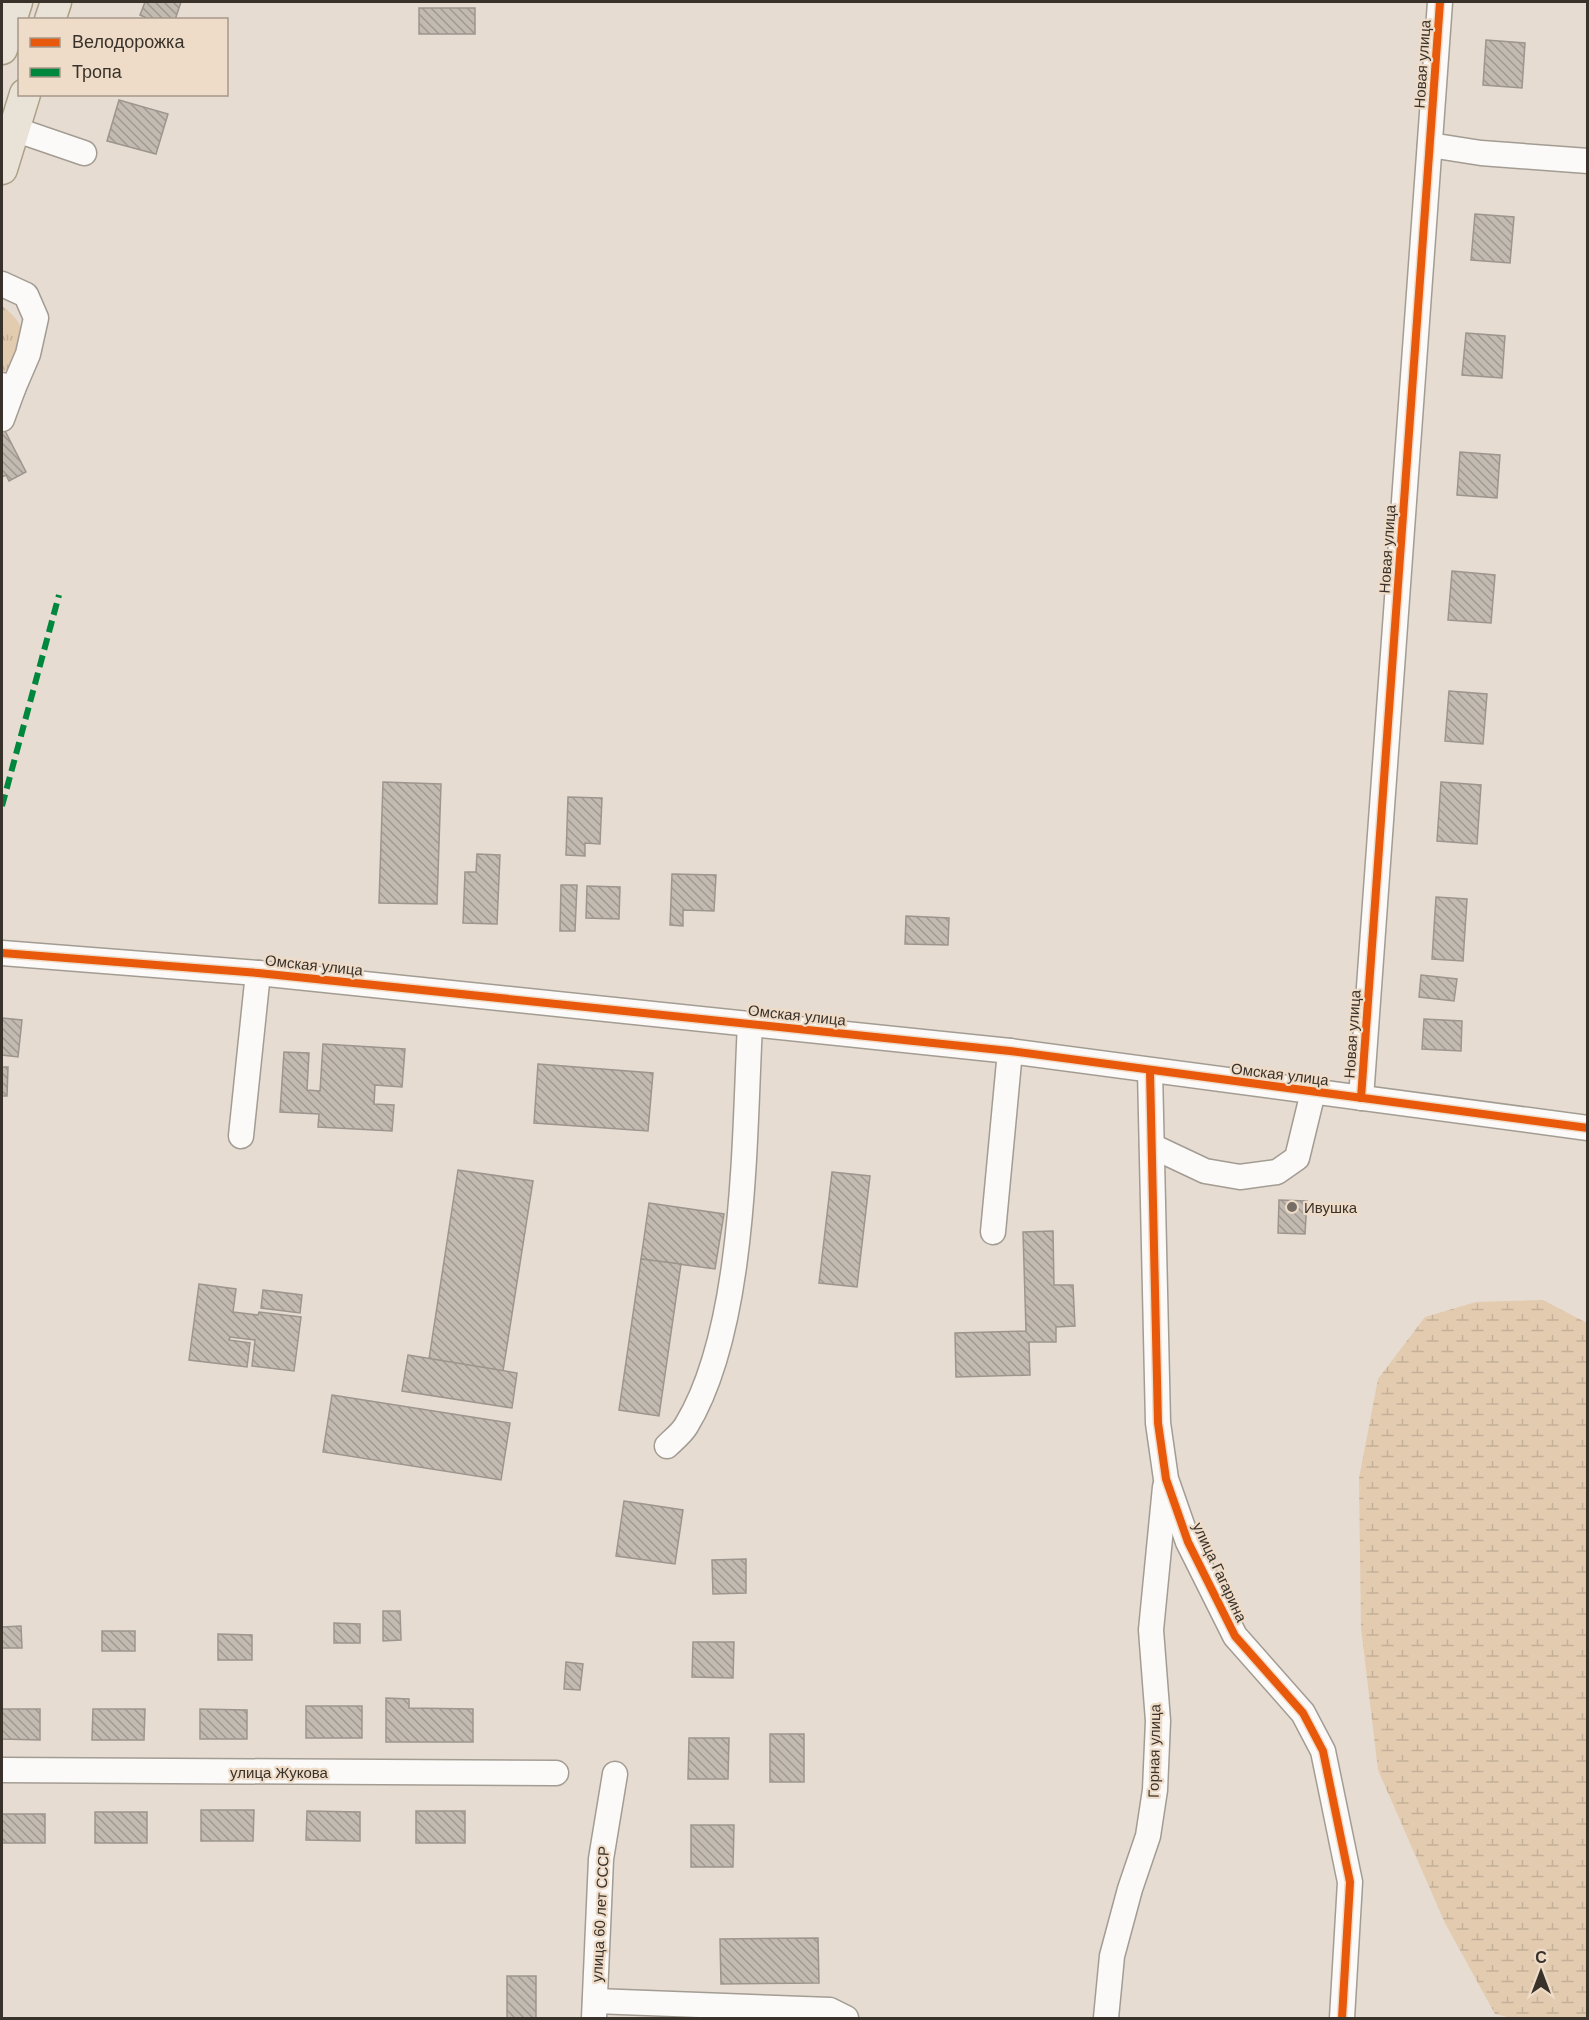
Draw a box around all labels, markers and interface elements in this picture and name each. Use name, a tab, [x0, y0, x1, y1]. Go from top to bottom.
legend	[18, 18, 228, 96]
street label: Новая улица	[1410, 18, 1434, 109]
text: Велодорожка	[72, 32, 185, 52]
text: Тропа	[72, 62, 123, 82]
street label: Новая улица	[1375, 503, 1399, 594]
street label: Омская улица	[264, 951, 364, 979]
street label: Новая улица	[1340, 988, 1364, 1079]
street label: Омская улица	[747, 1001, 847, 1029]
street label: Омская улица	[1230, 1060, 1330, 1089]
place label: Ивушка	[1304, 1199, 1358, 1216]
marker: Ивушка	[1285, 1200, 1299, 1214]
street label: улица Гагарина	[1190, 1520, 1251, 1625]
street label: Горная улица	[1145, 1703, 1163, 1798]
street label: улица Жукова	[230, 1764, 329, 1781]
street label: улица 60 лет СССР	[588, 1845, 612, 1983]
north arrow	[1511, 1942, 1571, 2002]
text: С	[1535, 1949, 1547, 1966]

